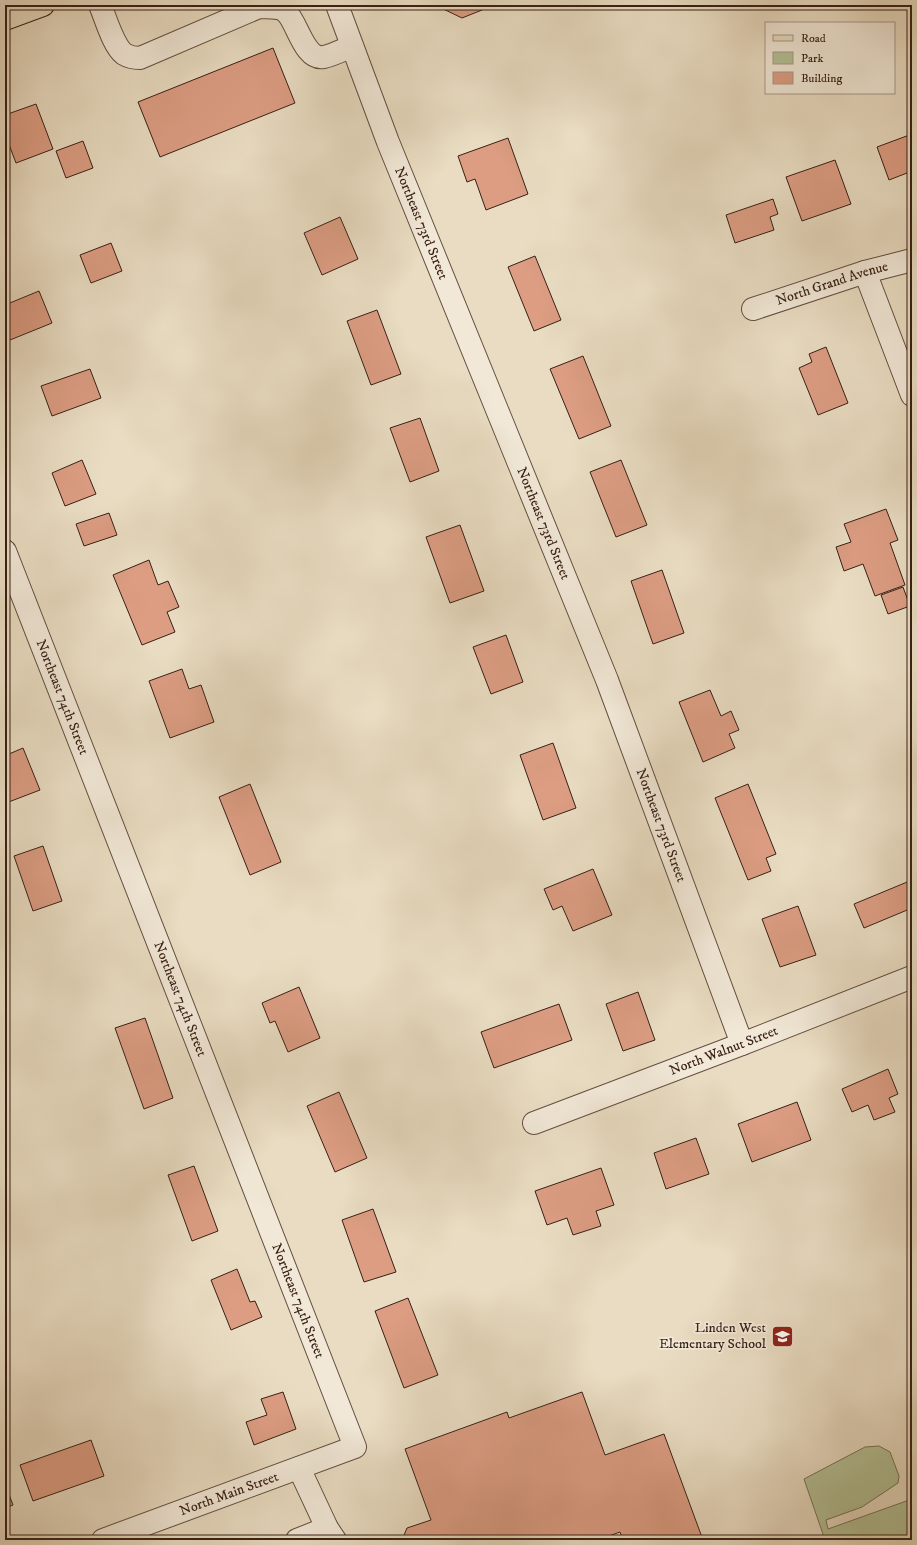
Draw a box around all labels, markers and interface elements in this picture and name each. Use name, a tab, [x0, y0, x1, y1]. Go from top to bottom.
legend	[765, 22, 895, 94]
text: Road	[801, 31, 826, 46]
text: Park	[801, 51, 823, 66]
text: Building	[801, 71, 842, 86]
street label: Northeast 73rd Street	[390, 164, 452, 283]
street label: North Grand Avenue	[774, 257, 890, 310]
street label: Northeast 73rd Street	[512, 465, 574, 583]
street label: Northeast 74th Street	[32, 637, 93, 758]
street label: Northeast 73rd Street	[632, 766, 690, 885]
street label: Northeast 74th Street	[149, 939, 211, 1060]
street label: North Walnut Street	[667, 1022, 781, 1080]
street label: Northeast 74th Street	[267, 1241, 329, 1361]
place label: Linden West Elementary School	[659, 1319, 767, 1353]
school or university icon: Linden West Elementary School	[769, 1323, 795, 1349]
street label: North Main Street	[177, 1468, 281, 1520]

